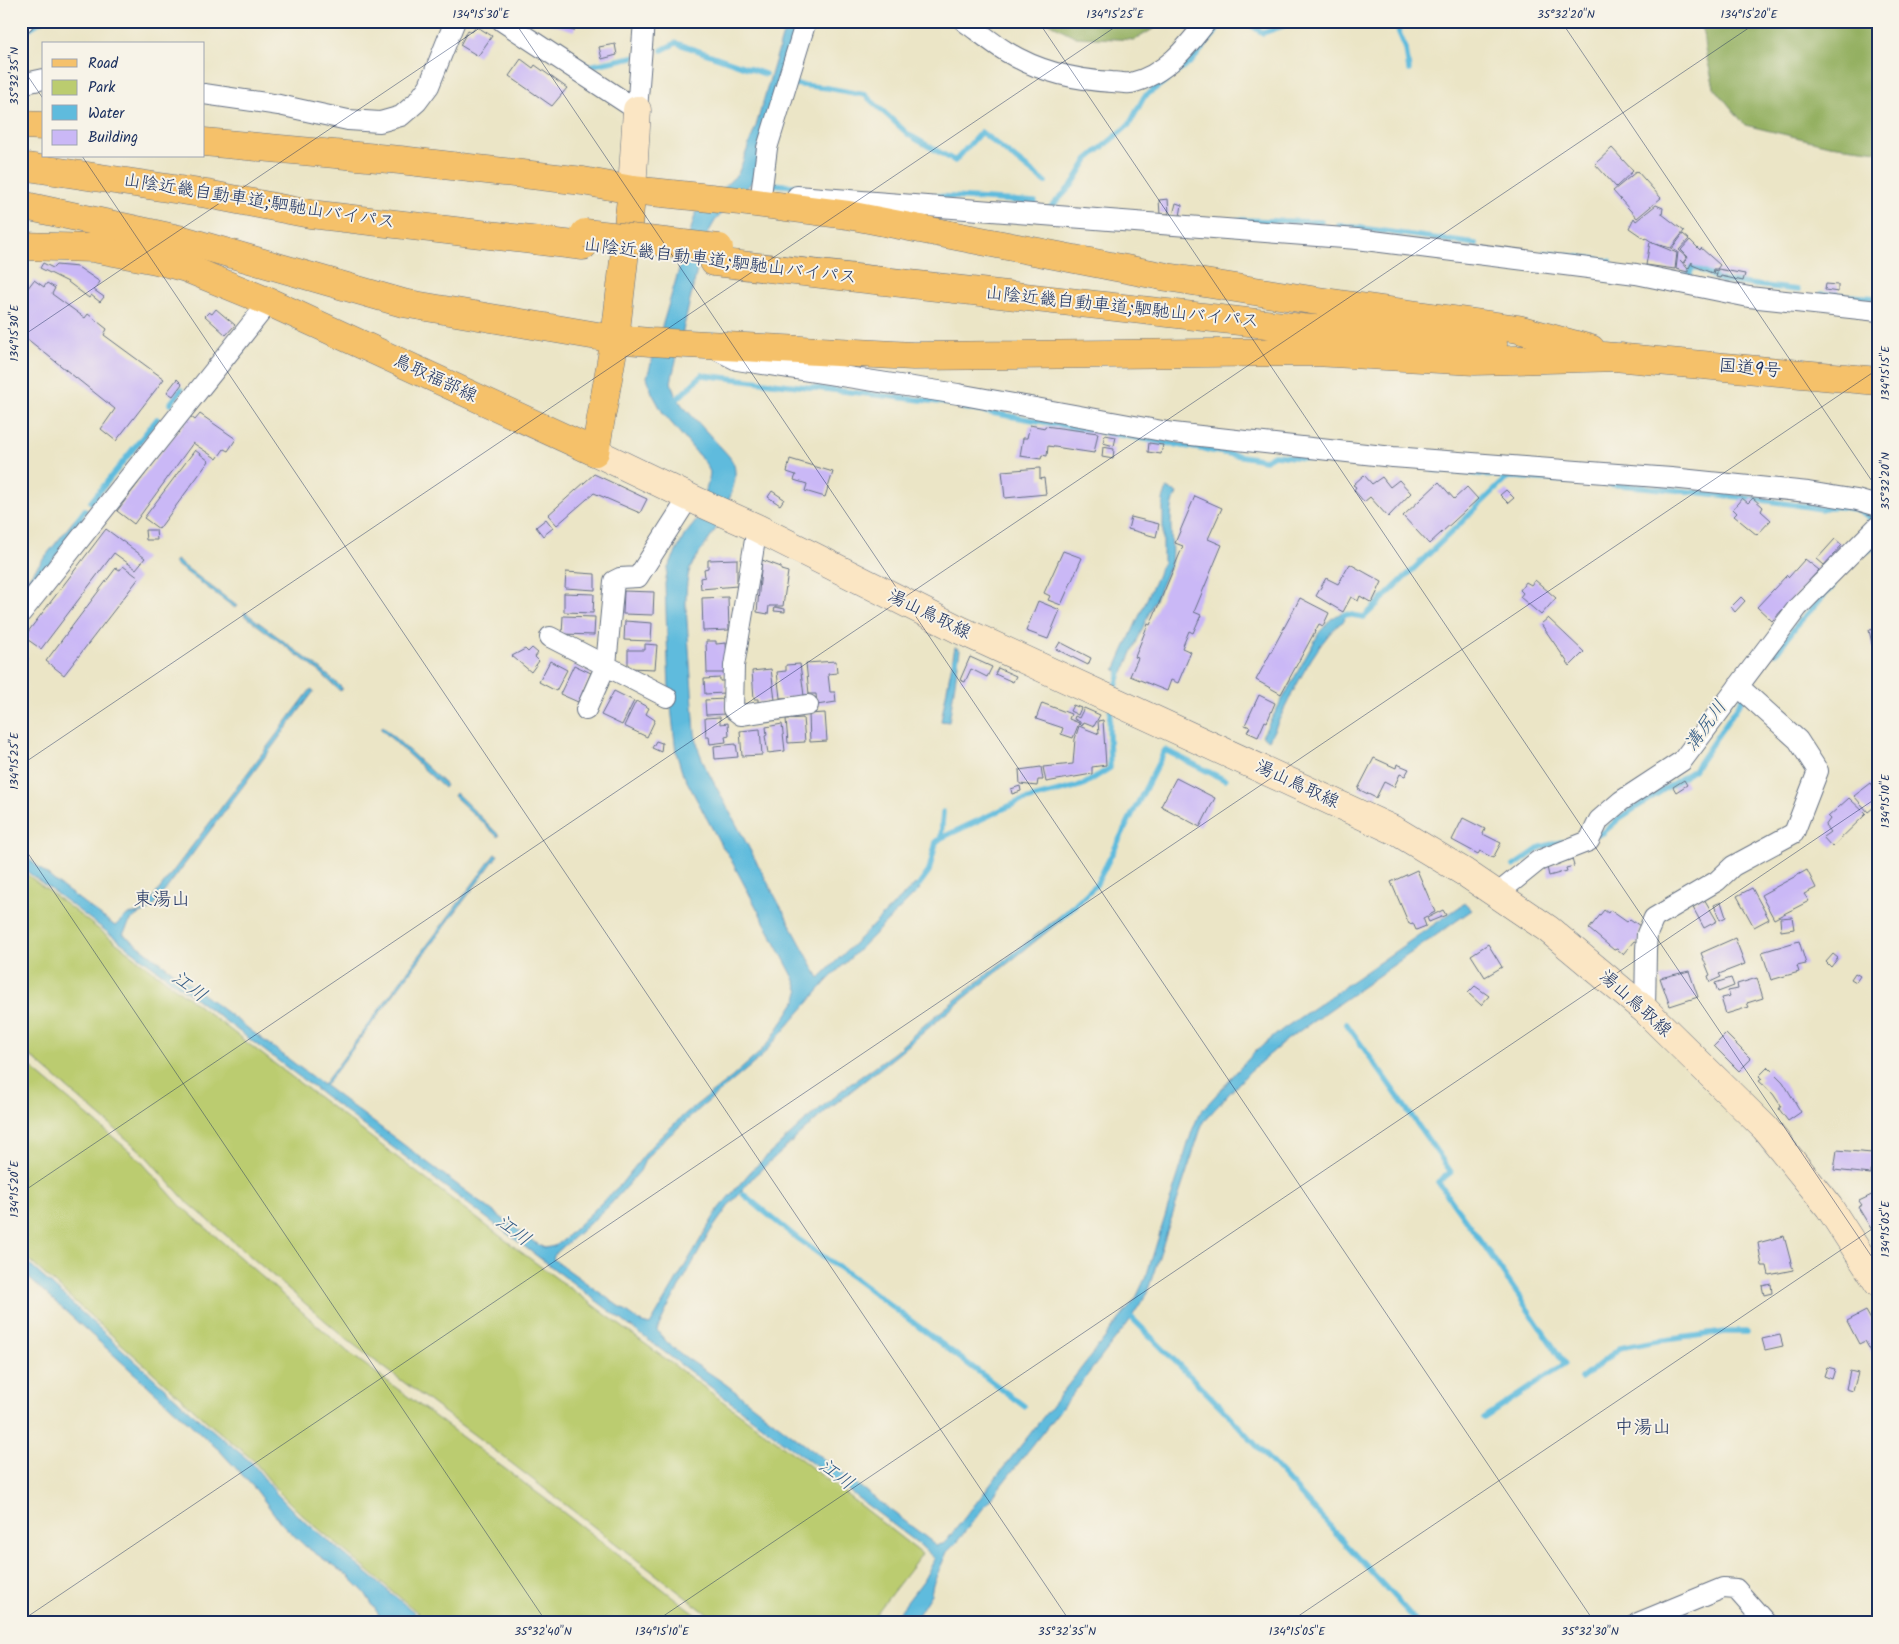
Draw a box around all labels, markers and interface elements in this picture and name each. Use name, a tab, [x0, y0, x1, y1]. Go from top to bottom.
text: 134°15'30"E	[452, 5, 511, 24]
text: 134°15'25"E	[1086, 5, 1145, 24]
text: 35°32'20"N	[1537, 5, 1595, 24]
text: 134°15'20"E	[1720, 5, 1779, 24]
legend	[42, 42, 205, 158]
text: 35°32'35"N	[5, 47, 24, 105]
text: Road	[88, 52, 119, 76]
text: Park	[88, 76, 116, 100]
text: Water	[88, 102, 125, 126]
text: Building	[88, 126, 138, 150]
street label: 山陰近畿自動車道;駟馳山バイパス	[121, 166, 397, 238]
street label: 山陰近畿自動車道;駟馳山バイパス	[582, 231, 858, 293]
street label: 山陰近畿自動車道;駟馳山バイパス	[984, 279, 1260, 337]
text: 134°15'30"E	[5, 303, 24, 362]
text: 134°15'15"E	[1876, 345, 1895, 400]
street label: 鳥取福部線	[388, 347, 482, 411]
street label: 国道9号	[1717, 352, 1783, 386]
text: 35°32'20"N	[1876, 452, 1895, 510]
street label: 湯山鳥取線	[882, 582, 976, 648]
water label: 溝尻川	[1677, 694, 1735, 758]
text: 134°15'25"E	[5, 731, 24, 790]
street label: 湯山鳥取線	[1250, 753, 1344, 817]
text: 134°15'10"E	[1876, 773, 1895, 828]
district label: 東湯山	[133, 885, 191, 915]
street label: 湯山鳥取線	[1592, 963, 1678, 1045]
water label: 江川	[165, 964, 213, 1010]
text: 134°15'20"E	[5, 1159, 24, 1218]
text: 134°15'05"E	[1876, 1200, 1895, 1257]
water label: 江川	[489, 1208, 537, 1254]
district label: 中湯山	[1614, 1413, 1672, 1443]
water label: 江川	[812, 1452, 860, 1498]
text: 35°32'40"N	[514, 1622, 572, 1641]
text: 134°15'10"E	[635, 1622, 690, 1641]
text: 35°32'35"N	[1038, 1622, 1096, 1641]
text: 134°15'05"E	[1269, 1622, 1326, 1641]
text: 35°32'30"N	[1561, 1622, 1619, 1641]

